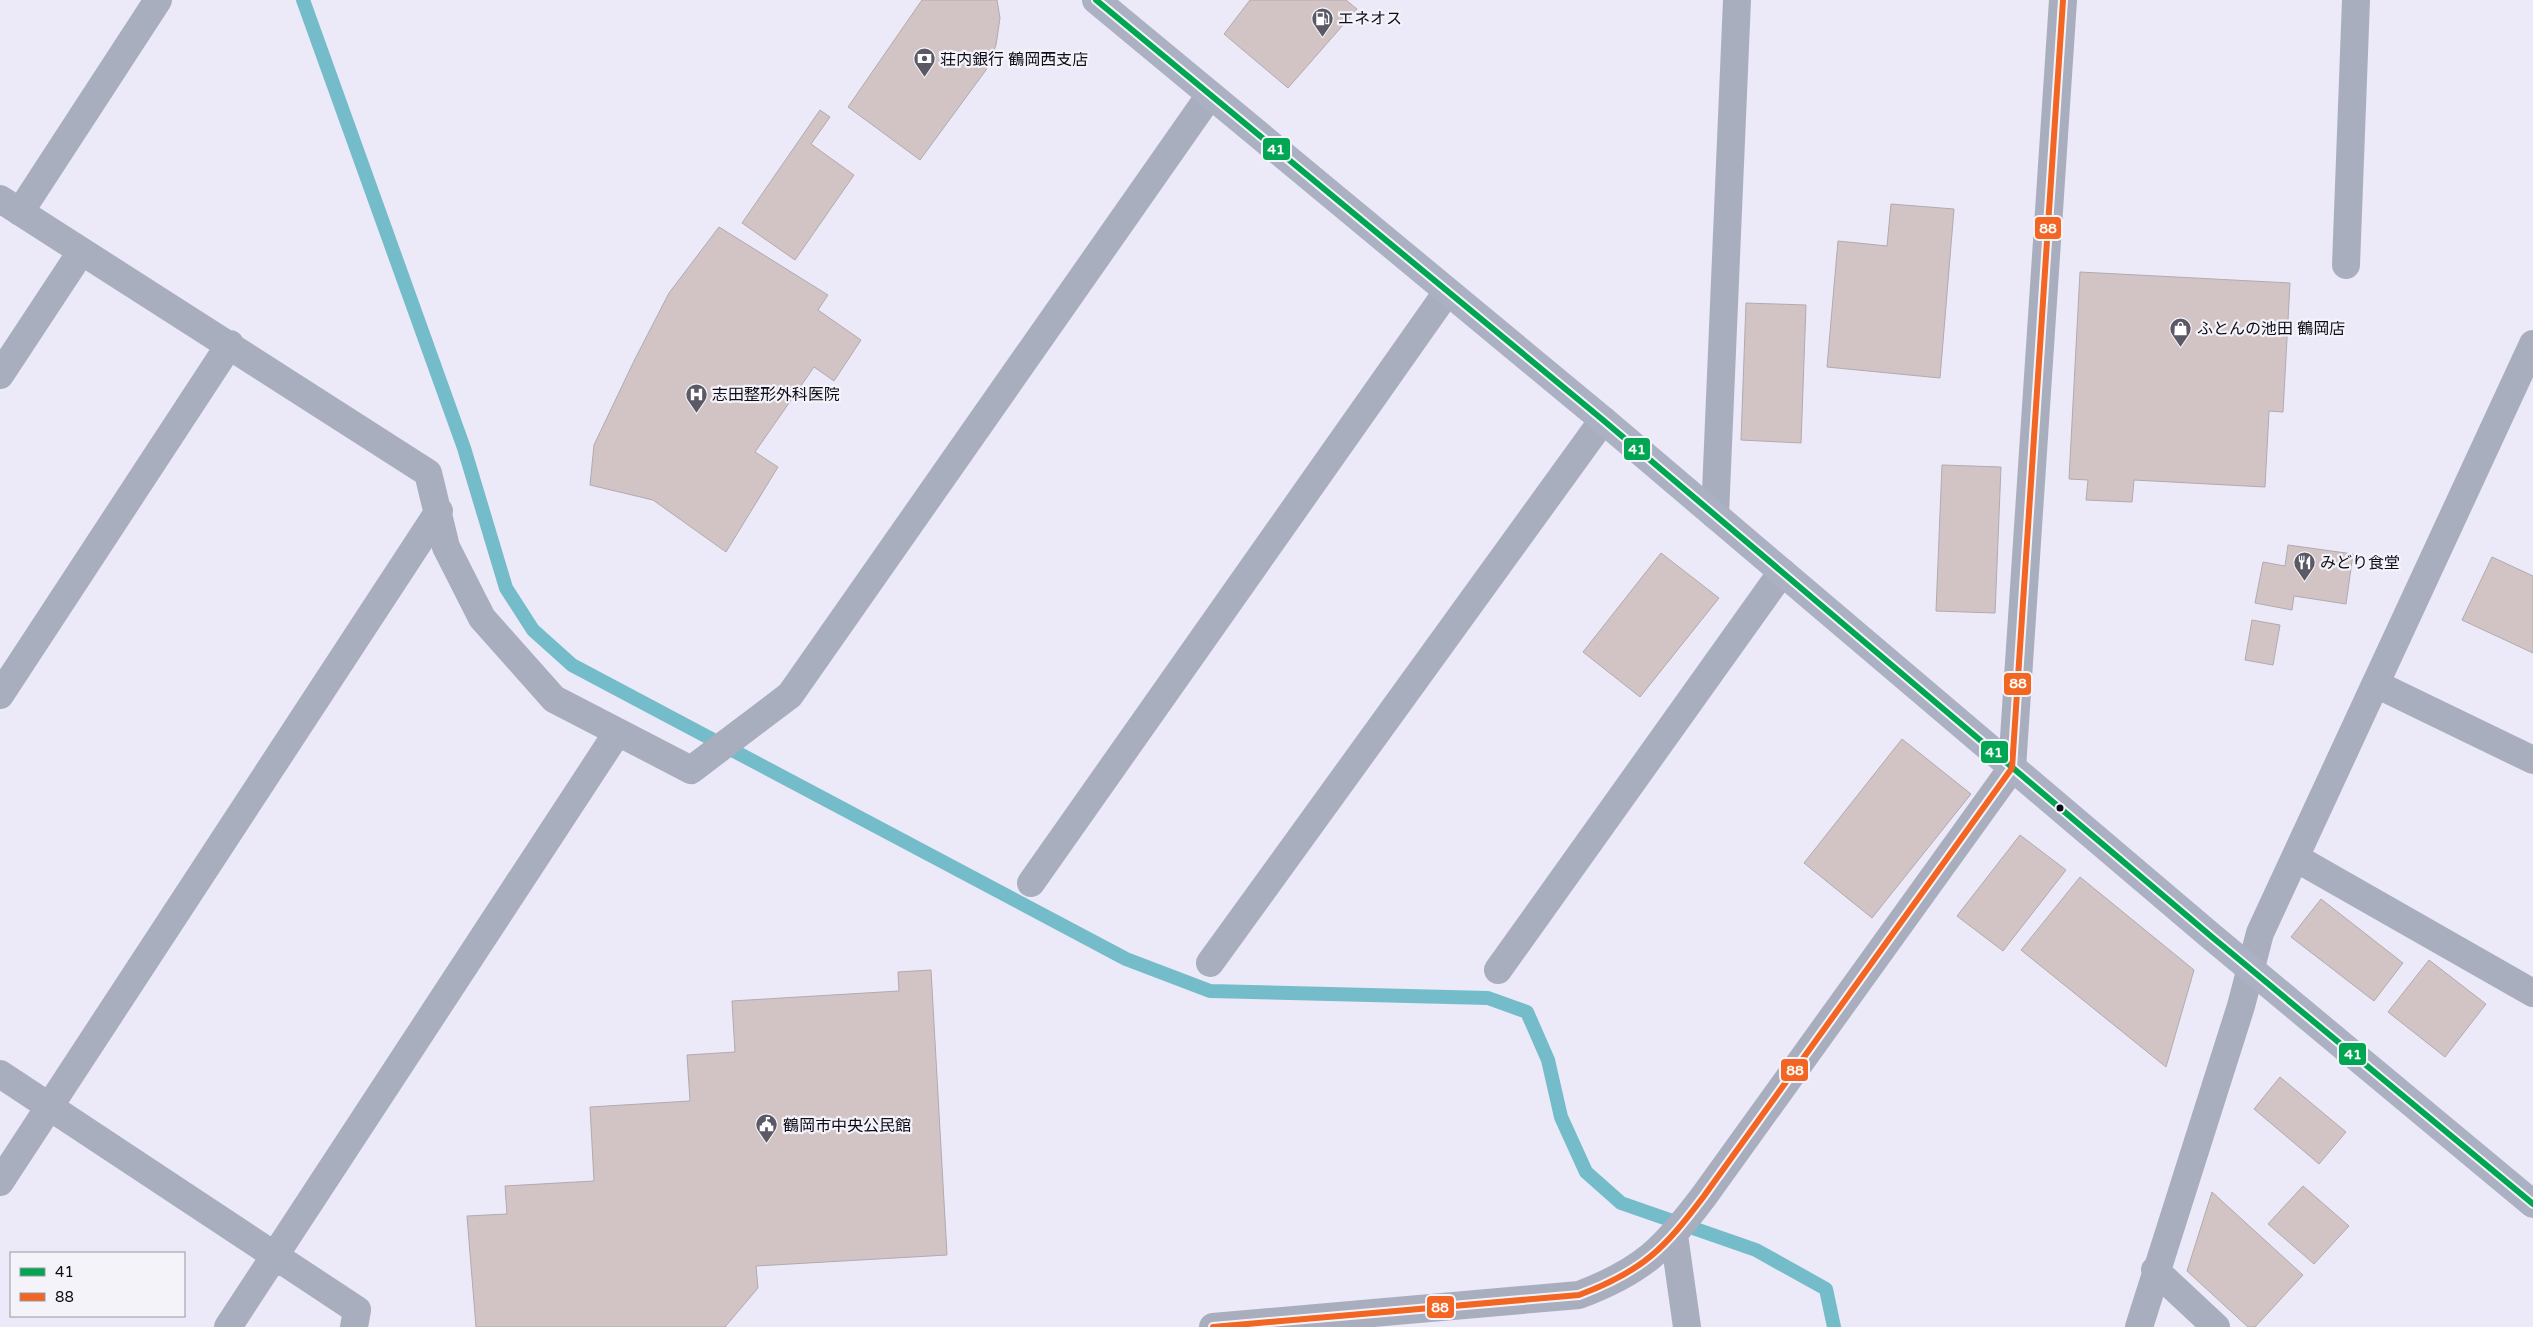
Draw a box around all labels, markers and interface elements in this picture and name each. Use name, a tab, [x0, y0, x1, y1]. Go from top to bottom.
fuel station icon: エネオス	[1310, 6, 1334, 37]
place label: エネオス	[1338, 9, 1402, 29]
bank icon: 荘内銀行 鶴岡西支店	[912, 47, 936, 78]
place label: 荘内銀行 鶴岡西支店	[940, 50, 1088, 70]
line badge: 41	[1262, 137, 1291, 161]
text: 41	[1267, 141, 1285, 158]
line badge: 88	[2034, 216, 2062, 240]
text: 88	[2039, 220, 2057, 237]
shop icon: ふとんの池田 鶴岡店	[2169, 316, 2193, 347]
place label: ふとんの池田 鶴岡店	[2197, 319, 2345, 339]
hospital icon: 志田整形外科医院	[684, 382, 708, 413]
place label: 志田整形外科医院	[712, 385, 840, 405]
line badge: 41	[1623, 437, 1651, 461]
text: 41	[1628, 441, 1646, 458]
restaurant icon: みどり食堂	[2292, 550, 2316, 581]
place label: みどり食堂	[2320, 553, 2400, 573]
line badge: 88	[2003, 672, 2032, 696]
text: 88	[2009, 675, 2027, 692]
line badge: 41	[1980, 740, 2009, 764]
text: 41	[1985, 744, 2003, 761]
unlabelled marker	[2055, 803, 2065, 813]
line badge: 41	[2338, 1042, 2367, 1066]
text: 41	[2344, 1046, 2362, 1063]
line badge: 88	[1780, 1058, 1809, 1082]
text: 88	[1786, 1062, 1804, 1079]
public building icon: 鶴岡市中央公民館	[755, 1113, 779, 1144]
place label: 鶴岡市中央公民館	[783, 1116, 911, 1136]
legend	[10, 1252, 185, 1317]
text: 41	[55, 1263, 74, 1281]
text: 88	[55, 1288, 74, 1306]
line badge: 88	[1426, 1295, 1455, 1319]
text: 88	[1431, 1299, 1449, 1316]

